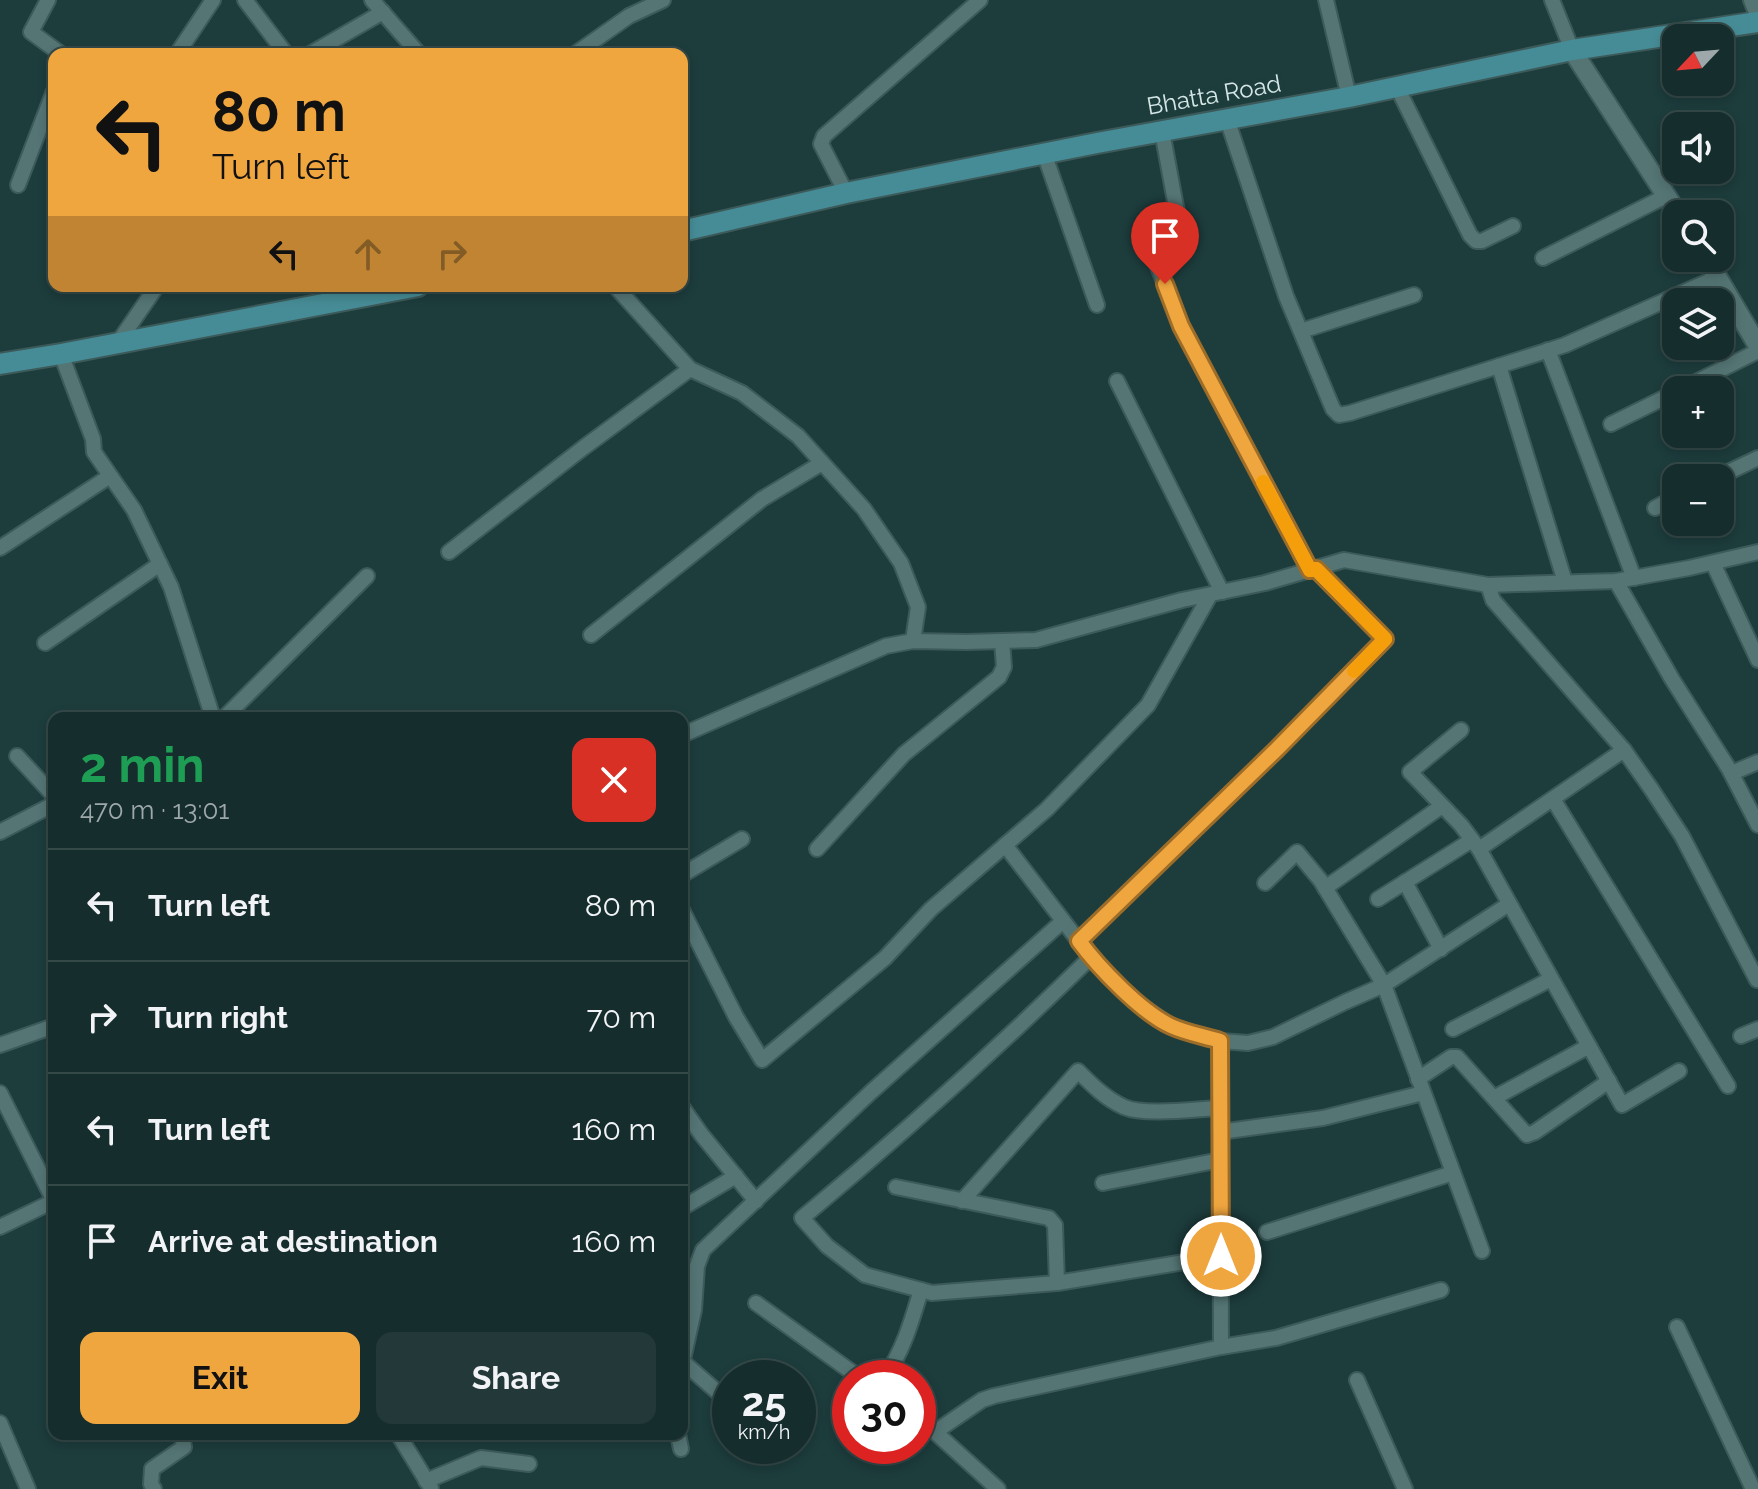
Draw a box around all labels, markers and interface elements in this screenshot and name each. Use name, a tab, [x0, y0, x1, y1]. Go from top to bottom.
north arrow	[1662, 24, 1734, 96]
map controls	[1662, 24, 1734, 536]
street label: Bhatta Road	[1145, 68, 1283, 121]
text: 80 m	[212, 78, 346, 144]
icon: left	[80, 80, 184, 184]
button: sound	[1662, 112, 1734, 184]
text: Turn left	[212, 145, 350, 187]
button: search	[1662, 200, 1734, 272]
pin	[1131, 202, 1199, 284]
icon: arrive	[1143, 214, 1187, 258]
icon: left	[262, 232, 306, 276]
icon: ahead	[346, 232, 390, 276]
icon: right	[430, 232, 474, 276]
button: layers	[1662, 288, 1734, 360]
button: +	[1662, 376, 1734, 448]
button: −	[1662, 464, 1734, 536]
text: 2 min	[80, 737, 205, 793]
button: close	[572, 738, 656, 822]
text: 470 m · 13:01	[80, 795, 229, 825]
icon: left	[80, 883, 124, 927]
text: Turn left	[148, 888, 270, 923]
text: 80 m	[585, 888, 656, 923]
icon: right	[80, 995, 124, 1039]
text: Turn right	[148, 1000, 288, 1035]
text: 70 m	[586, 1000, 656, 1035]
icon: left	[80, 1107, 124, 1151]
text: Turn left	[148, 1112, 270, 1147]
text: 160 m	[571, 1112, 656, 1147]
position arrow	[1179, 1214, 1263, 1298]
icon: arrive	[80, 1219, 124, 1263]
text: Arrive at destination	[148, 1224, 438, 1259]
text: 160 m	[571, 1224, 656, 1259]
button: Exit	[80, 1332, 360, 1424]
button: Share	[376, 1332, 656, 1424]
speed limit sign: 30	[832, 1360, 936, 1464]
text: 25	[742, 1378, 786, 1425]
text: km/h	[738, 1420, 790, 1444]

